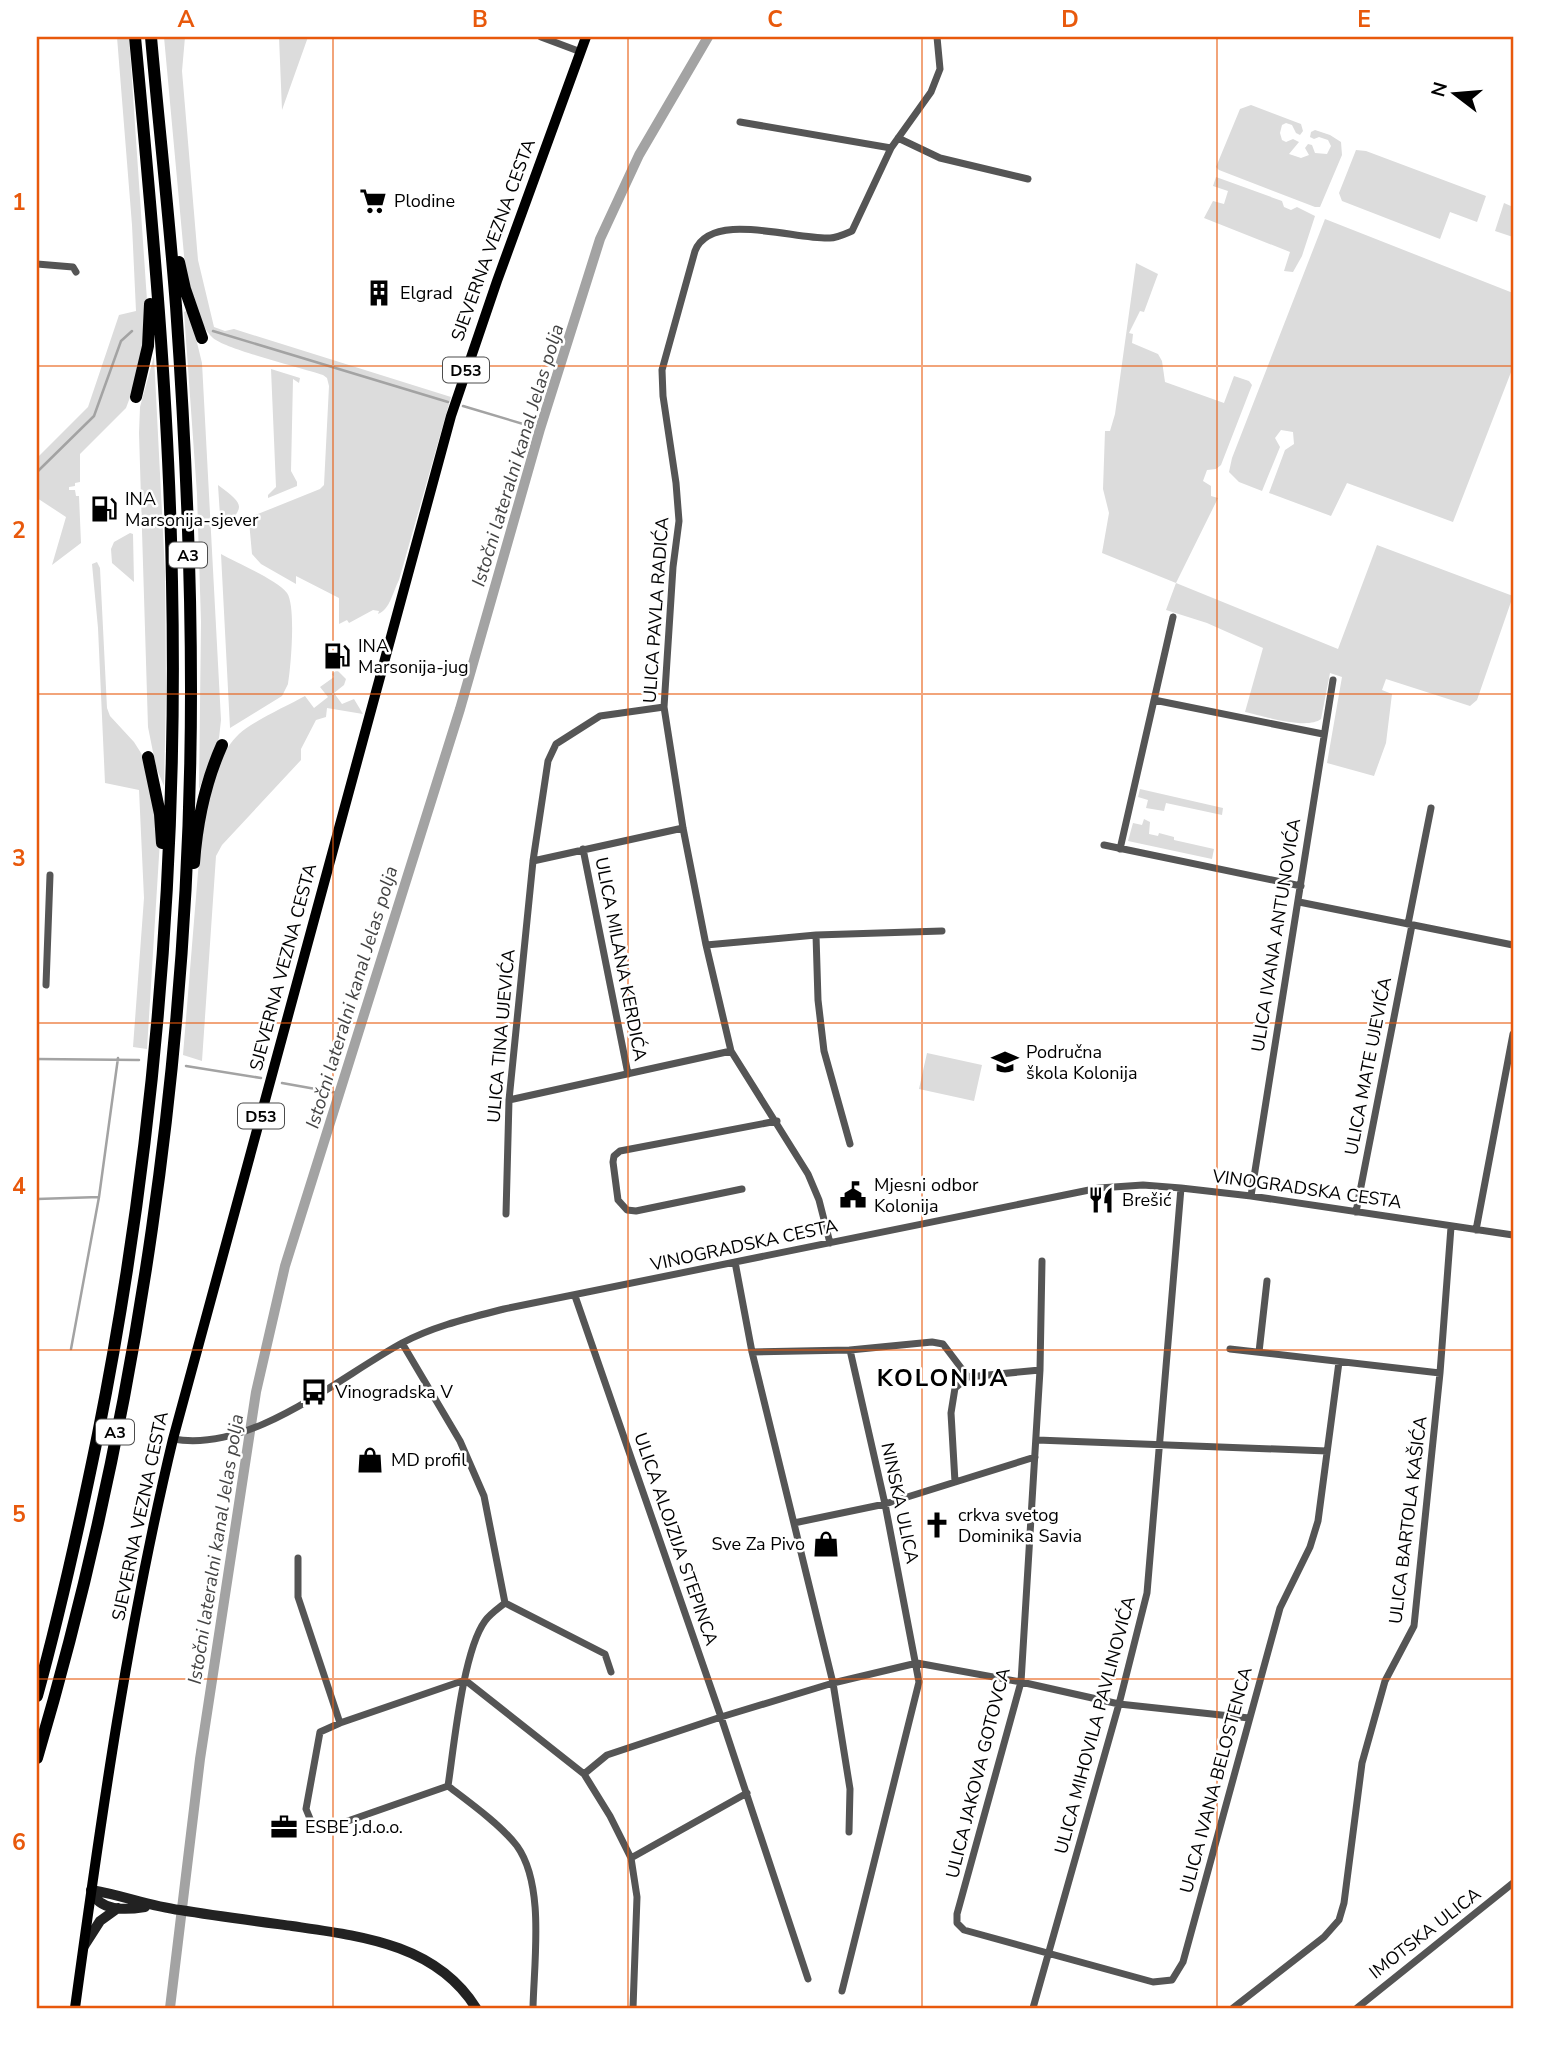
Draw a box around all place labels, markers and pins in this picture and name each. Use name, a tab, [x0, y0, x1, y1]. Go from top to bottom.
supermarket icon: Plodine	[358, 186, 388, 216]
place label: Plodine	[394, 189, 455, 213]
building icon: Elgrad	[364, 278, 394, 308]
place label: Elgrad	[400, 281, 453, 305]
place label: INA Marsonija-sjever	[125, 487, 259, 532]
fuel station icon: INA Marsonija-sjever	[89, 494, 119, 524]
place label: INA Marsonija-jug	[358, 634, 469, 679]
fuel station icon: INA Marsonija-jug	[322, 641, 352, 671]
place label: Područna škola Kolonija	[1026, 1040, 1137, 1085]
school or university icon: Područna škola Kolonija	[990, 1047, 1020, 1077]
place label: Mjesni odbor Kolonija	[874, 1173, 979, 1218]
public building icon: Mjesni odbor Kolonija	[838, 1180, 868, 1210]
restaurant icon: Brešić	[1086, 1185, 1116, 1215]
place label: Brešić	[1122, 1188, 1171, 1212]
bus stop icon: Vinogradska V	[299, 1377, 329, 1407]
place label: Vinogradska V	[334, 1380, 453, 1404]
shop icon: MD profil	[355, 1445, 385, 1475]
place label: MD profil	[391, 1448, 467, 1472]
place label: crkva svetog Dominika Savia	[958, 1503, 1082, 1548]
church icon: crkva svetog Dominika Savia	[922, 1510, 952, 1540]
shop icon: Sve Za Pivo	[811, 1529, 841, 1559]
place label: Sve Za Pivo	[711, 1532, 805, 1556]
office icon: ESBE j.d.o.o.	[269, 1812, 299, 1842]
place label: ESBE j.d.o.o.	[305, 1815, 403, 1839]

